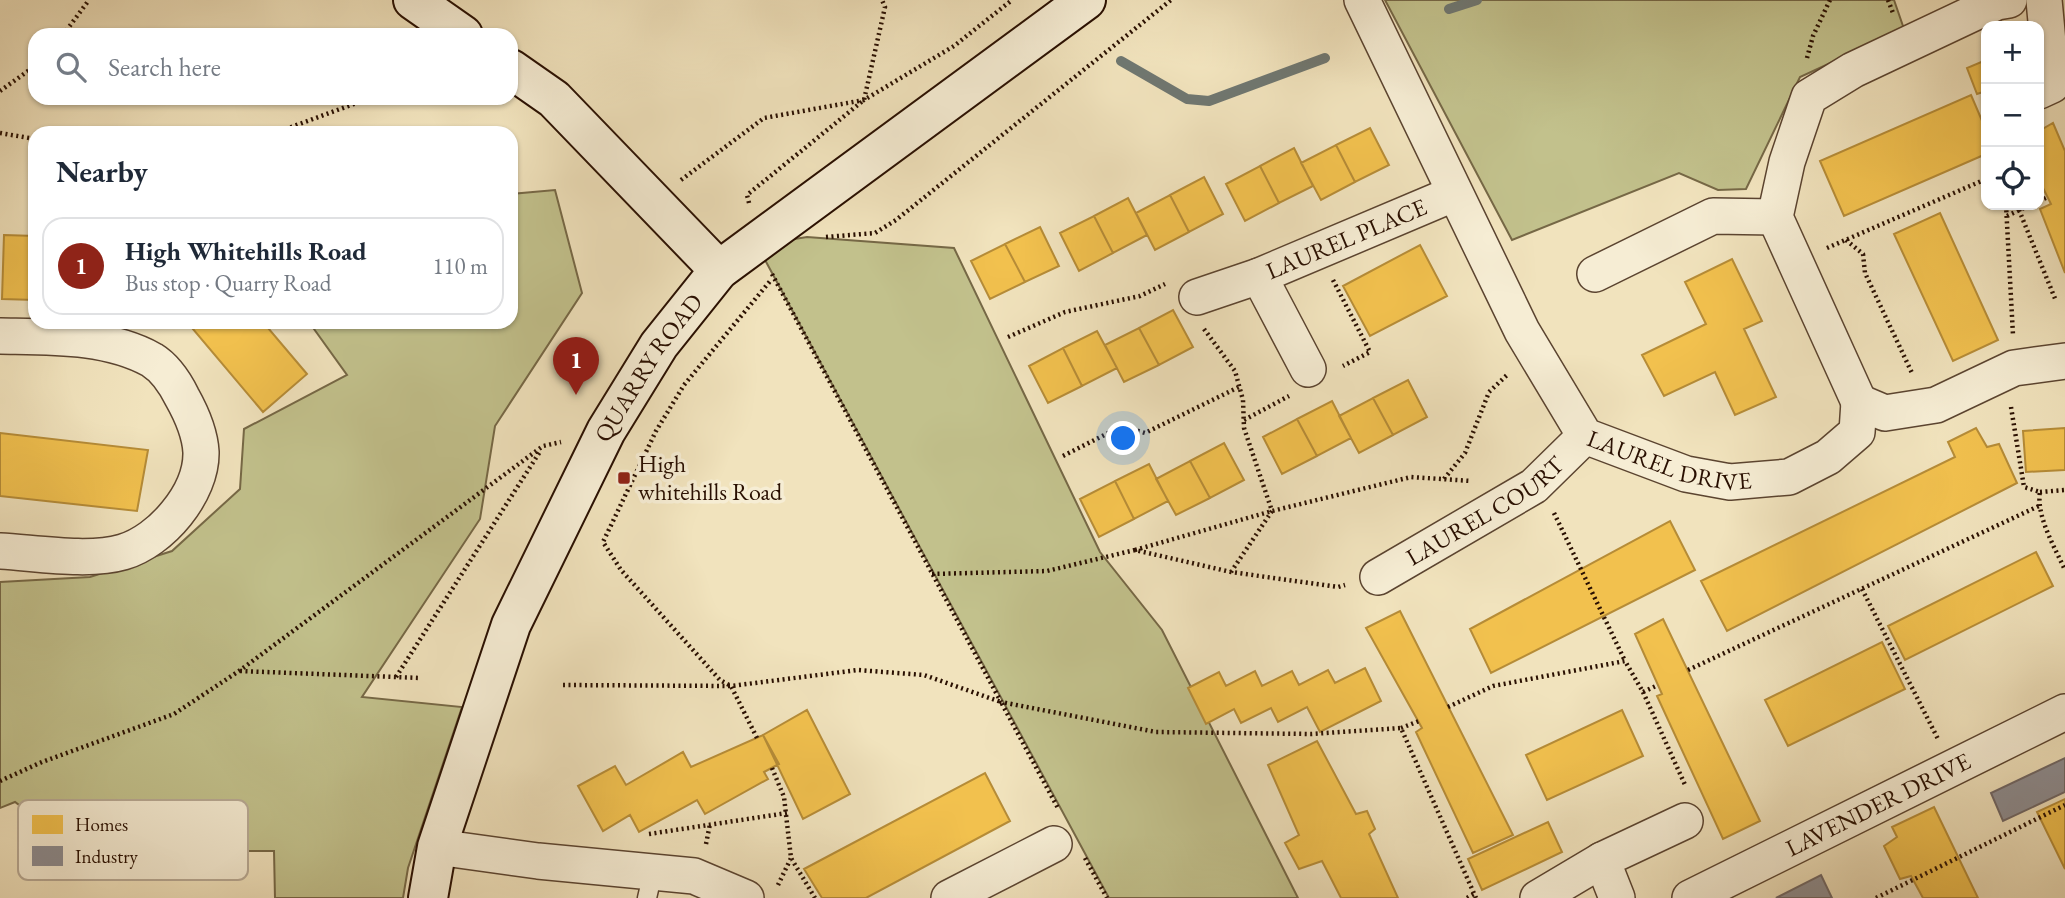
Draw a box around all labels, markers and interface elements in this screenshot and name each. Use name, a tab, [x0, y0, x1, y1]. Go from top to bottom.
map controls	[1981, 21, 2044, 210]
button: +	[1981, 21, 2044, 84]
search box	[28, 28, 518, 105]
icon: search	[52, 48, 90, 86]
text: Search here	[108, 50, 221, 84]
button: −	[1981, 84, 2044, 147]
button: locate	[1981, 147, 2044, 210]
text: Nearby	[56, 152, 148, 191]
street label: LAUREL PLACE	[1261, 191, 1431, 286]
text: High Whitehills Road	[125, 234, 367, 268]
text: 1	[75, 251, 87, 281]
text: 110 m	[432, 251, 488, 281]
text: Bus stop · Quarry Road	[125, 268, 331, 298]
street label: QUARRY ROAD	[587, 287, 709, 447]
pin: 1	[553, 337, 599, 395]
your location	[1106, 421, 1140, 455]
street label: LAUREL DRIVE	[1583, 422, 1753, 498]
place label: High whitehills Road	[638, 448, 783, 507]
street label: LAUREL COURT	[1400, 449, 1571, 572]
marker: High whitehills Road	[616, 470, 632, 486]
street label: LAVENDER DRIVE	[1780, 745, 1976, 863]
legend	[18, 800, 248, 880]
text: Homes	[75, 812, 128, 837]
text: Industry	[75, 844, 139, 869]

